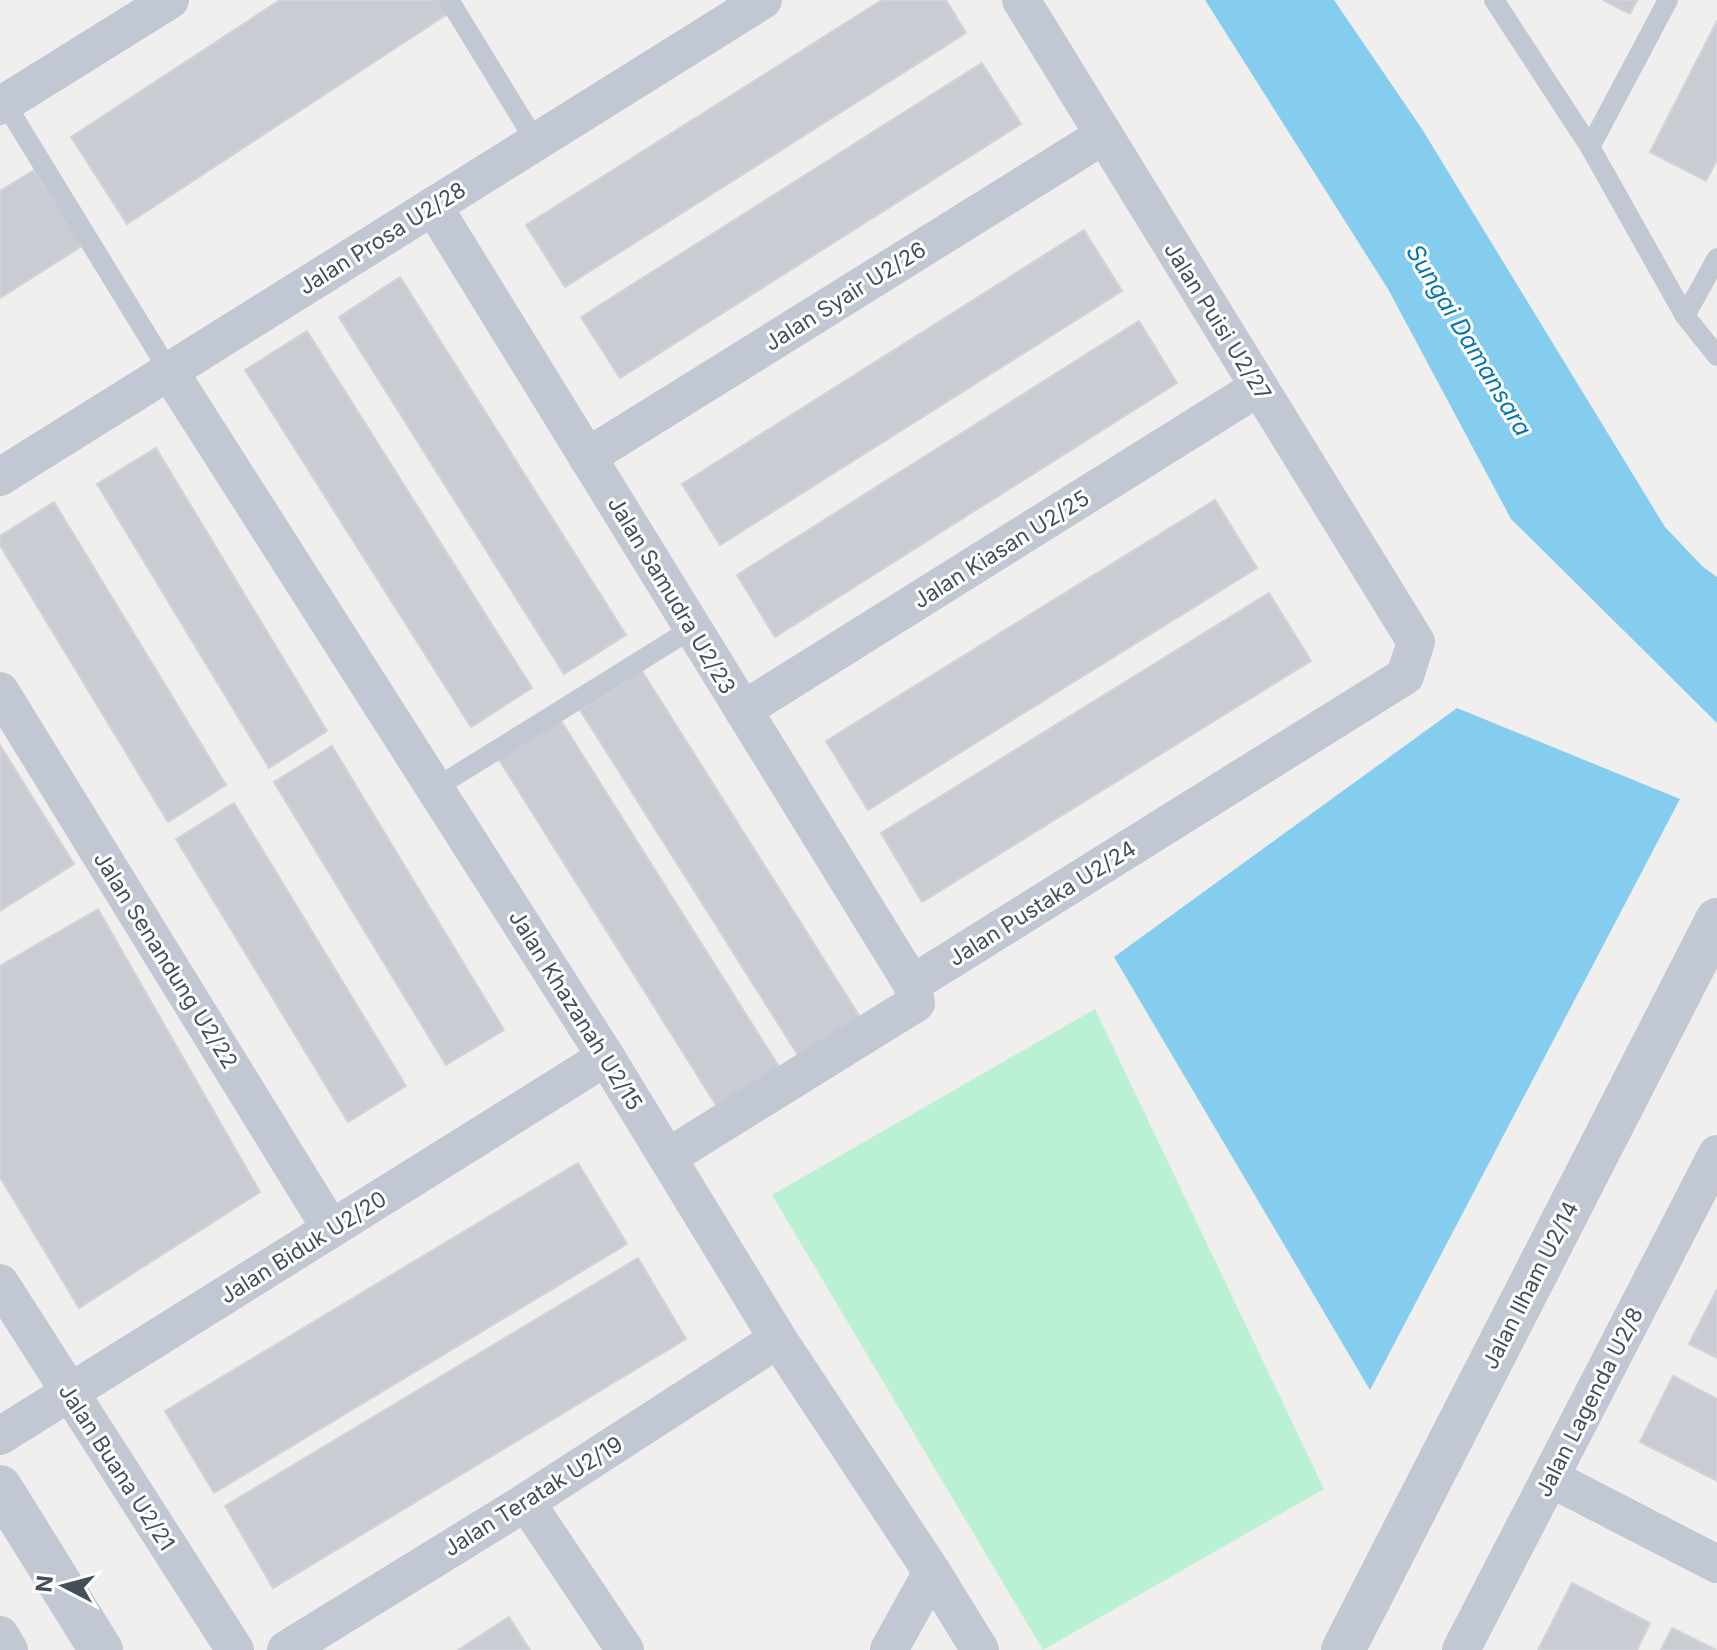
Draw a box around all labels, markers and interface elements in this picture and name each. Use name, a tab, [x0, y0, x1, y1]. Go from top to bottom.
street label: Jalan Prosa U2/28	[294, 176, 470, 300]
street label: Jalan Syair U2/26	[760, 236, 930, 356]
street label: Jalan Puisi U2/27	[1159, 237, 1277, 405]
water label: Sungai Damansara	[1400, 239, 1538, 441]
street label: Jalan Kiasan U2/25	[908, 484, 1094, 614]
street label: Jalan Samudra U2/23	[603, 492, 741, 698]
street label: Jalan Pustaka U2/24	[944, 835, 1140, 971]
street label: Jalan Senandung U2/22	[89, 847, 243, 1073]
street label: Jalan Khazanah U2/15	[504, 905, 648, 1115]
street label: Jalan Biduk U2/20	[215, 1185, 391, 1309]
street label: Jalan Ilham U2/14	[1476, 1197, 1584, 1373]
street label: Jalan Lagenda U2/8	[1530, 1303, 1648, 1501]
street label: Jalan Buana U2/21	[53, 1379, 181, 1555]
street label: Jalan Teratak U2/19	[439, 1430, 627, 1562]
north arrow	[24, 1546, 104, 1626]
text: N	[30, 1574, 58, 1594]

